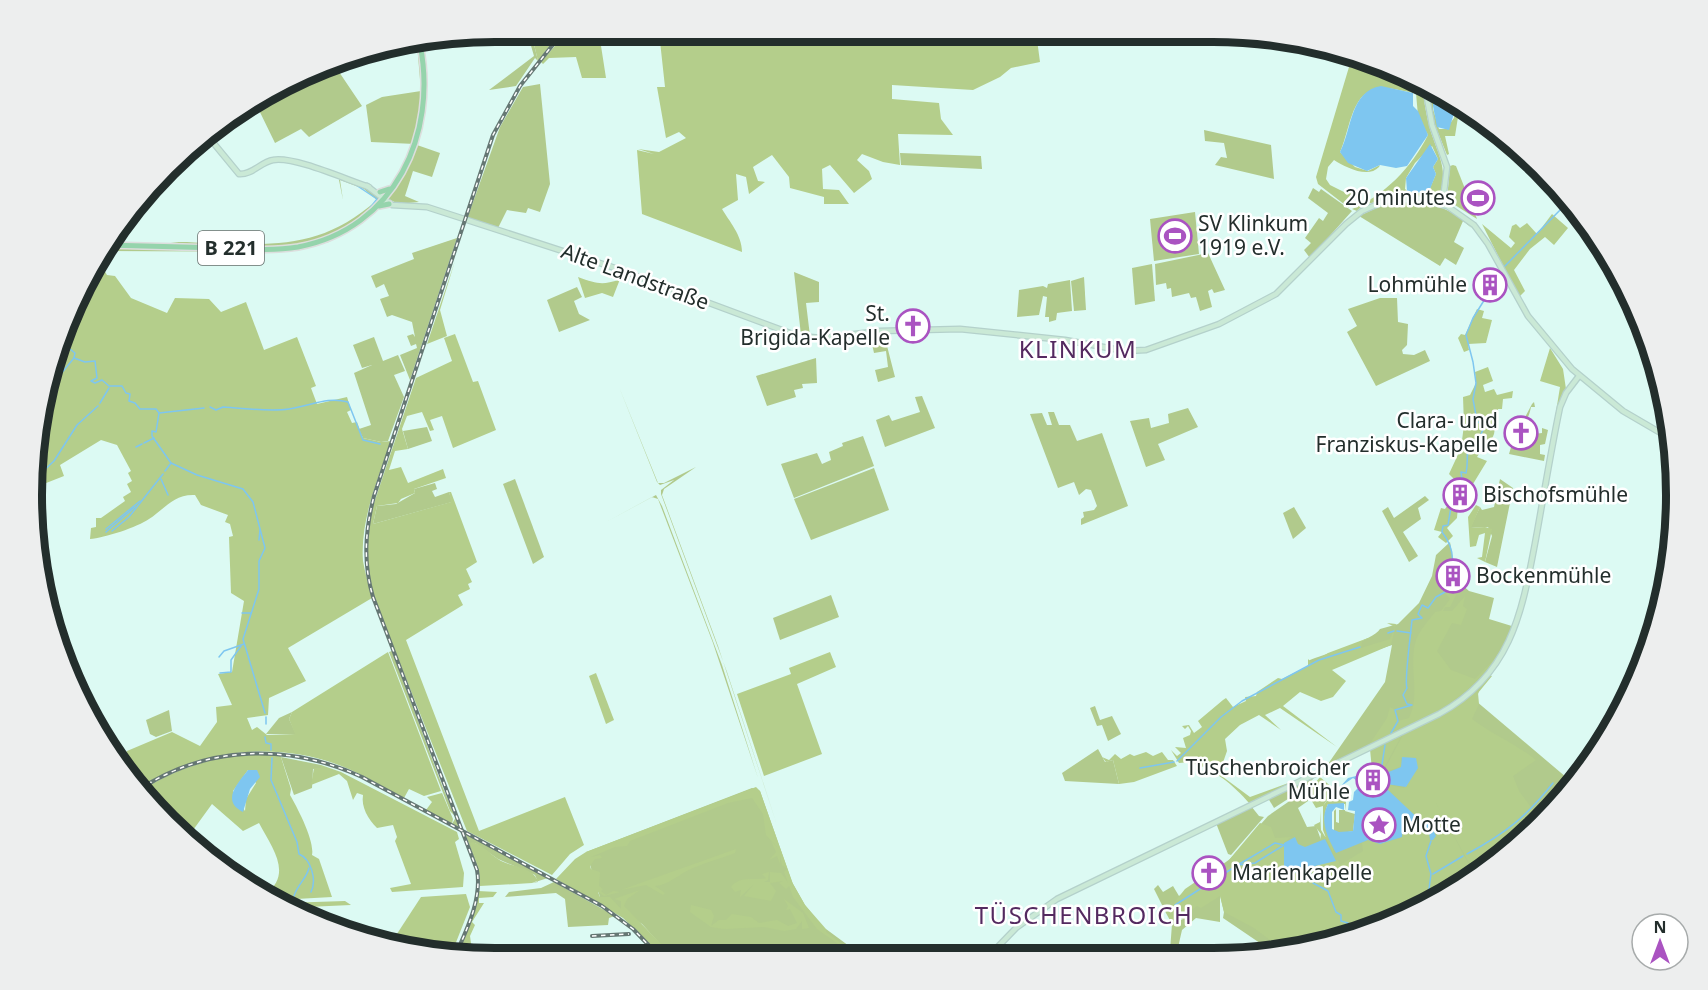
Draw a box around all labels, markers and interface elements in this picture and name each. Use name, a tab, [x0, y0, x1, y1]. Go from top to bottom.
sports icon: 20 minutes	[1460, 180, 1496, 216]
place label: 20 minutes	[1345, 183, 1455, 211]
place label: SV Klinkum 1919 e.V.	[1198, 209, 1308, 261]
sports icon: SV Klinkum 1919 e.V.	[1157, 218, 1193, 254]
road number: B 221	[198, 231, 264, 265]
street label: Alte Landstraße	[558, 236, 713, 316]
building icon: Lohmühle	[1472, 267, 1508, 303]
place label: Lohmühle	[1367, 270, 1467, 298]
place label: St. Brigida-Kapelle	[740, 299, 890, 351]
church icon: St. Brigida-Kapelle	[895, 308, 931, 344]
district label: KLINKUM	[1019, 332, 1137, 365]
place label: Clara- und Franziskus-Kapelle	[1316, 406, 1498, 458]
church icon: Clara- und Franziskus-Kapelle	[1503, 415, 1539, 451]
building icon: Bischofsmühle	[1442, 477, 1478, 513]
place label: Bischofsmühle	[1483, 480, 1628, 508]
building icon: Bockenmühle	[1435, 558, 1471, 594]
place label: Bockenmühle	[1476, 561, 1611, 589]
place label: Tüschenbroicher Mühle	[1186, 753, 1350, 805]
building icon: Tüschenbroicher Mühle	[1355, 762, 1391, 798]
place icon: Motte	[1361, 807, 1397, 843]
place label: Motte	[1402, 810, 1461, 838]
church icon: Marienkapelle	[1191, 855, 1227, 891]
place label: Marienkapelle	[1232, 858, 1372, 886]
district label: TÜSCHENBROICH	[975, 898, 1193, 931]
north arrow	[1630, 912, 1690, 972]
text: N	[1653, 916, 1667, 938]

